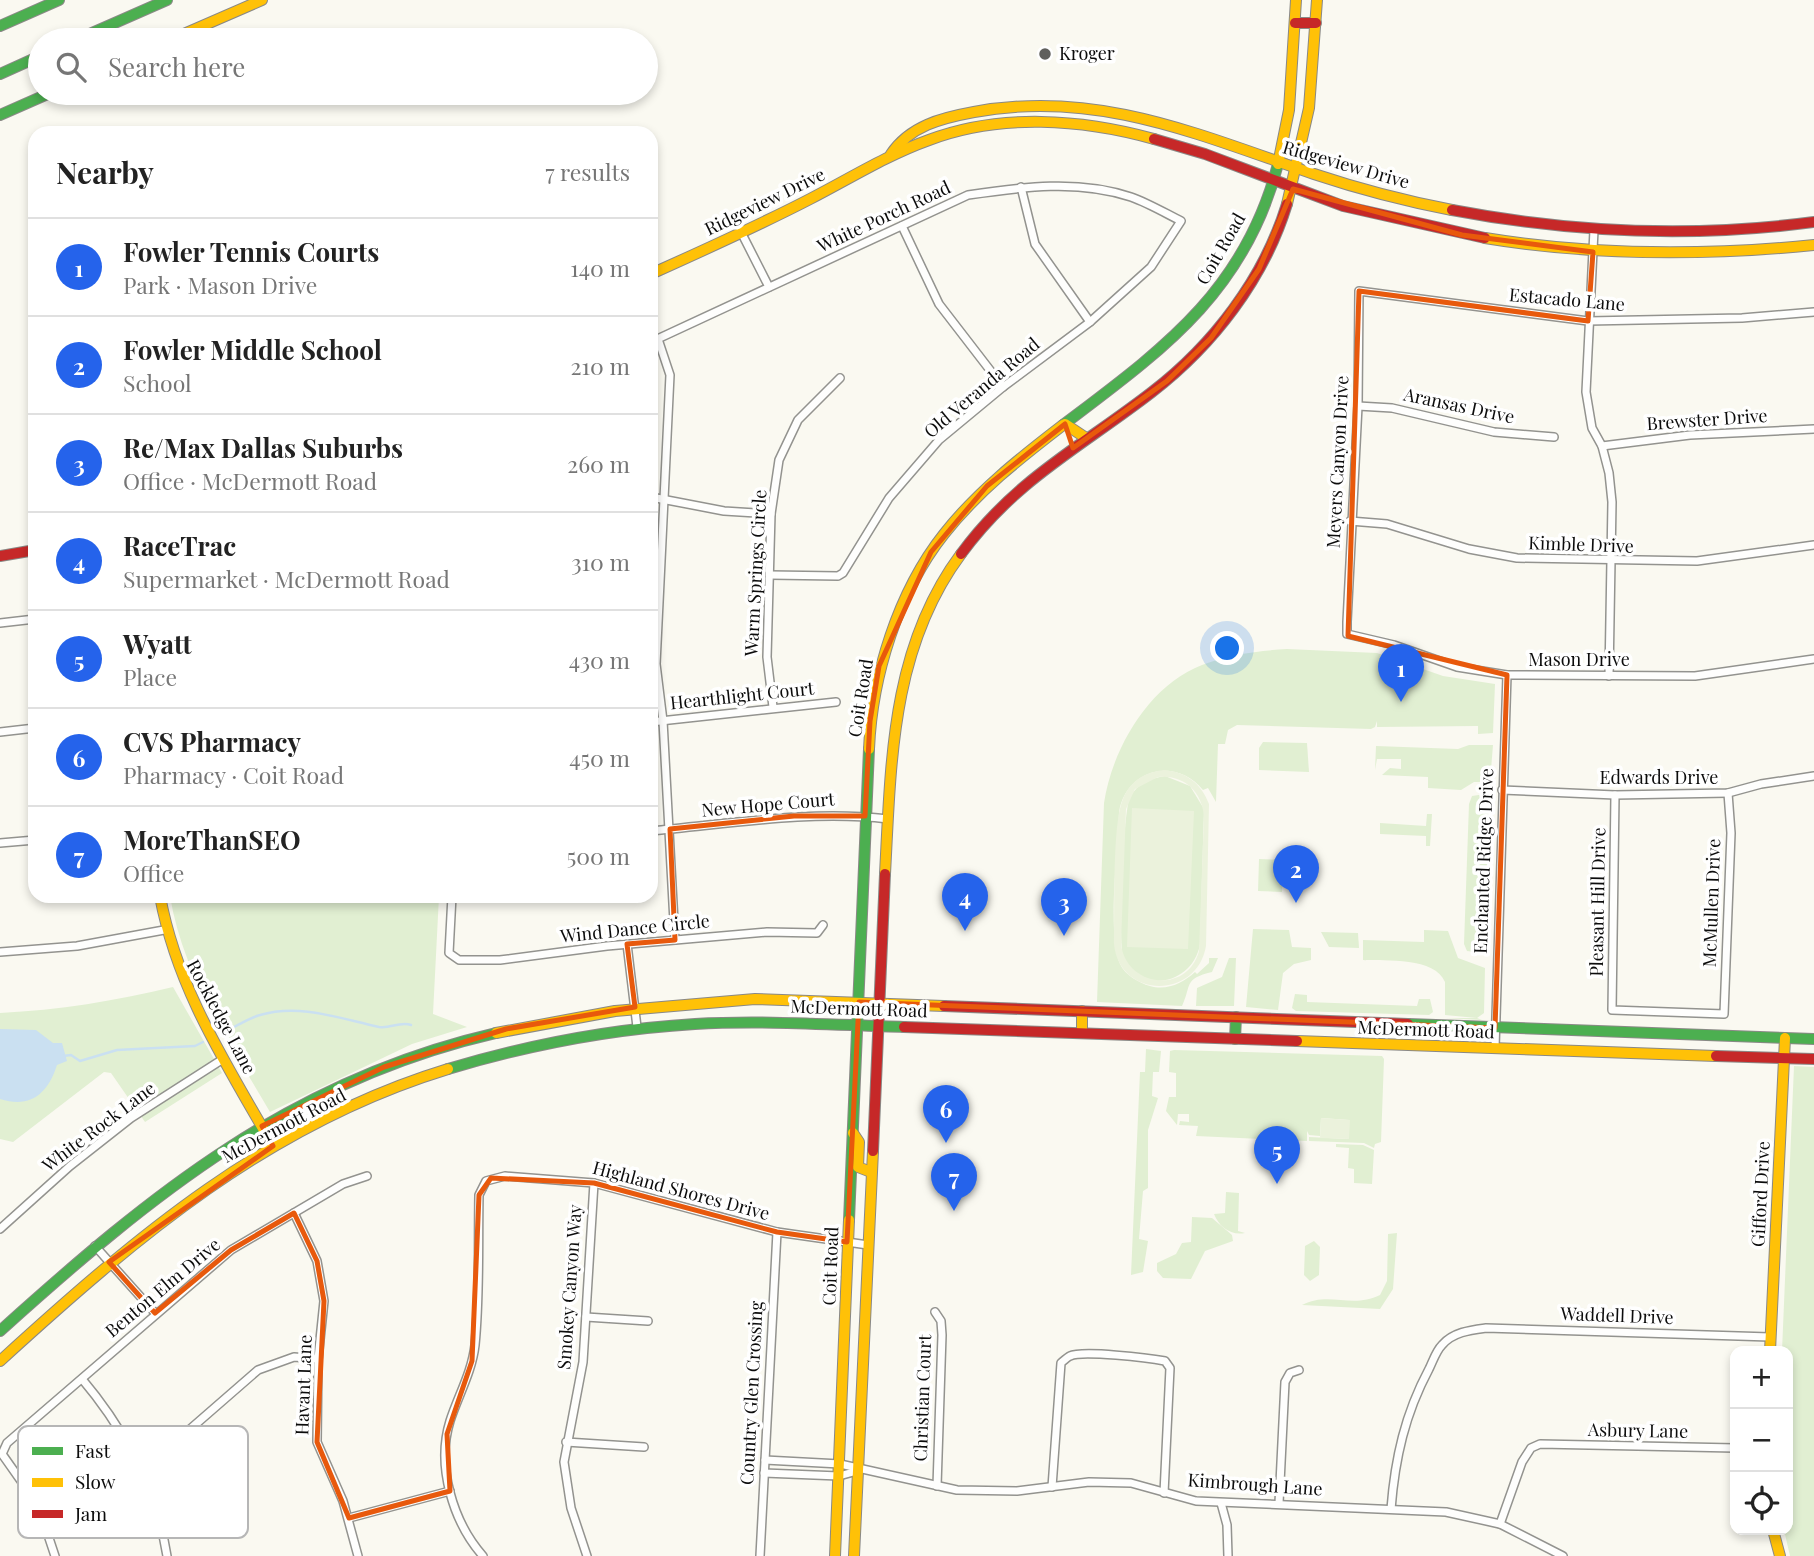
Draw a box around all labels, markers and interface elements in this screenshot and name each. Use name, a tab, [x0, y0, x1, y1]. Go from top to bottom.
search box	[28, 28, 658, 105]
place label: Kroger	[1059, 41, 1115, 65]
marker: Kroger	[1037, 46, 1053, 62]
icon: search	[52, 48, 90, 86]
text: Search here	[108, 49, 245, 84]
street label: Ridgeview Drive	[1280, 134, 1412, 194]
text: Nearby	[56, 152, 154, 192]
text: 7 results	[545, 156, 630, 187]
street label: Ridgeview Drive	[701, 162, 829, 241]
street label: White Porch Road	[812, 174, 955, 258]
street label: Coit Road	[1190, 208, 1251, 289]
text: Fowler Tennis Courts	[123, 234, 379, 269]
text: 1	[75, 252, 83, 283]
text: 140 m	[570, 252, 630, 283]
text: Park · Mason Drive	[123, 269, 317, 300]
street label: Estacado Lane	[1508, 282, 1626, 316]
street label: Old Veranda Road	[918, 331, 1045, 443]
text: Fowler Middle School	[123, 332, 382, 367]
text: 2	[73, 350, 85, 381]
text: 210 m	[571, 350, 630, 381]
text: School	[123, 367, 192, 398]
street label: Meyers Canyon Drive	[1320, 375, 1354, 549]
street label: Aransas Drive	[1401, 381, 1517, 428]
street label: Brewster Drive	[1646, 403, 1768, 435]
text: Re/Max Dallas Suburbs	[123, 430, 403, 465]
text: 3	[73, 448, 85, 479]
text: 260 m	[567, 448, 630, 479]
text: Office · McDermott Road	[123, 465, 377, 496]
street label: Warm Springs Circle	[739, 489, 771, 658]
text: RaceTrac	[123, 528, 236, 563]
street label: Kimble Drive	[1528, 530, 1634, 558]
text: 4	[73, 546, 85, 577]
text: 310 m	[571, 546, 630, 577]
text: Supermarket · McDermott Road	[123, 563, 450, 594]
text: Wyatt	[123, 626, 192, 661]
your location	[1210, 631, 1244, 665]
text: 5	[74, 644, 84, 675]
text: 430 m	[569, 644, 630, 675]
pin: 1	[1378, 644, 1424, 702]
street label: Mason Drive	[1528, 647, 1630, 671]
street label: Coit Road	[842, 656, 878, 739]
text: Place	[123, 661, 177, 692]
street label: Hearthlight Court	[669, 675, 816, 714]
text: CVS Pharmacy	[123, 724, 301, 759]
text: 6	[73, 742, 85, 773]
text: 450 m	[569, 742, 630, 773]
text: Pharmacy · Coit Road	[123, 759, 344, 790]
street label: Edwards Drive	[1600, 765, 1718, 789]
street label: Enchanted Ridge Drive	[1468, 768, 1498, 954]
street label: New Hope Court	[700, 786, 836, 822]
text: MoreThanSEO	[123, 822, 301, 857]
street label: Pleasant Hill Drive	[1584, 827, 1610, 977]
street label: McMullen Drive	[1697, 838, 1725, 968]
text: 7	[74, 840, 84, 871]
text: 500 m	[567, 840, 630, 871]
pin: 2	[1273, 845, 1319, 903]
text: Office	[123, 857, 184, 888]
pin: 4	[942, 873, 988, 931]
pin: 3	[1041, 878, 1087, 936]
street label: Wind Dance Circle	[558, 908, 711, 948]
street label: Rockledge Lane	[182, 955, 262, 1078]
street label: McDermott Road	[790, 994, 929, 1022]
street label: McDermott Road	[1357, 1015, 1496, 1043]
street label: White Rock Lane	[36, 1076, 160, 1177]
street label: McDermott Road	[217, 1082, 350, 1168]
pin: 6	[923, 1085, 969, 1143]
pin: 5	[1254, 1126, 1300, 1184]
street label: Gifford Drive	[1745, 1140, 1775, 1247]
pin: 7	[931, 1153, 977, 1211]
street label: Highland Shores Drive	[590, 1155, 772, 1225]
street label: Smokey Canyon Way	[551, 1204, 587, 1370]
street label: Coit Road	[817, 1226, 843, 1306]
street label: Benton Elm Drive	[100, 1232, 225, 1342]
street label: Country Glen Crossing	[734, 1300, 768, 1486]
street label: Waddell Drive	[1559, 1301, 1674, 1329]
street label: Christian Court	[908, 1333, 936, 1462]
street label: Havant Lane	[289, 1334, 317, 1436]
map controls	[1730, 1346, 1793, 1535]
button: +	[1730, 1346, 1793, 1409]
button: −	[1730, 1409, 1793, 1472]
street label: Asbury Lane	[1587, 1417, 1688, 1443]
legend	[18, 1426, 248, 1538]
text: Fast	[75, 1437, 111, 1463]
street label: Kimbrough Lane	[1187, 1467, 1323, 1501]
text: Slow	[75, 1468, 116, 1494]
button: locate	[1730, 1472, 1793, 1535]
text: Jam	[74, 1500, 107, 1526]

